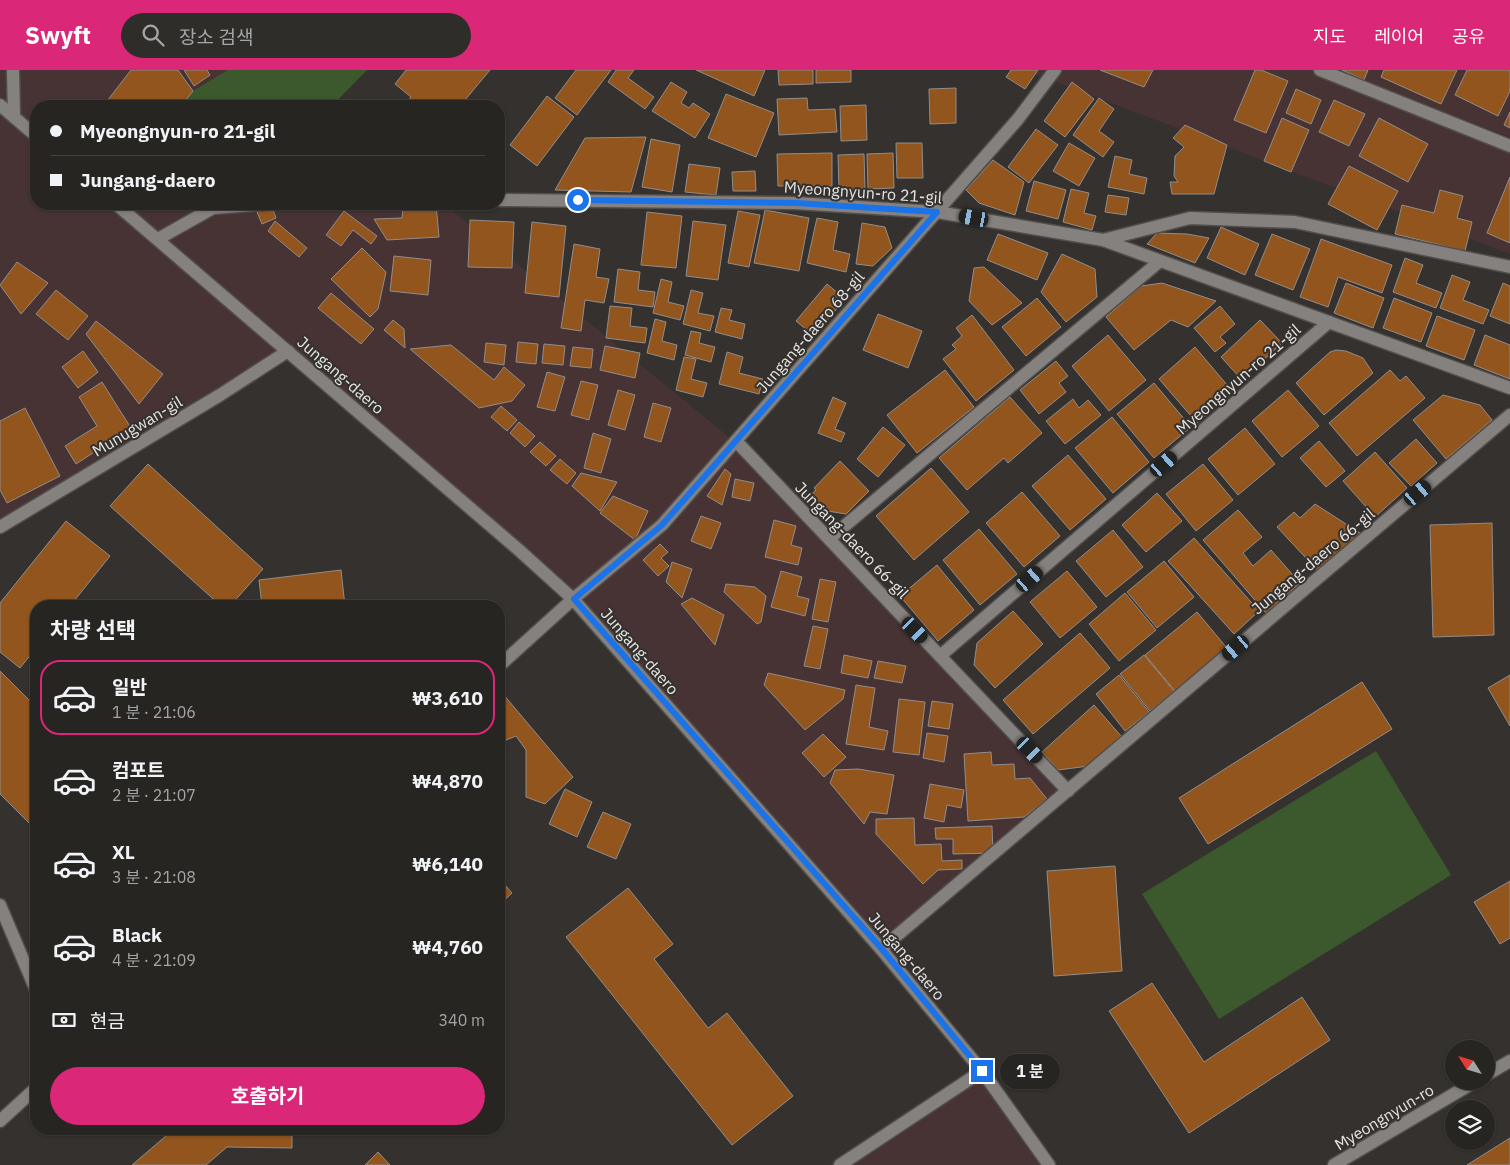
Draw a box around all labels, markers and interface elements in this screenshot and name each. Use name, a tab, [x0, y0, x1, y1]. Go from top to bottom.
search box	[121, 13, 471, 58]
text: Swyft	[25, 19, 91, 51]
icon: search	[139, 21, 167, 49]
text: 장소 검색	[179, 25, 253, 49]
text: 지도	[1313, 25, 1346, 48]
text: 레이어	[1374, 25, 1424, 48]
text: 공유	[1452, 25, 1485, 48]
text: Myeongnyun-ro 21-gil	[80, 119, 275, 143]
text: Jungang-daero	[80, 168, 216, 192]
street label: Myeongnyun-ro 21-gil	[783, 176, 943, 208]
route start	[567, 189, 589, 211]
car	[957, 208, 990, 228]
street label: Jungang-daero 68-gil	[752, 267, 868, 397]
street label: Myeongnyun-ro 21-gil	[1172, 319, 1304, 439]
street label: Jungang-daero	[293, 332, 389, 418]
street label: Munugwan-gil	[88, 391, 186, 461]
car	[1147, 448, 1180, 480]
street label: Jungang-daero 66-gil	[791, 477, 913, 603]
car	[1401, 478, 1434, 508]
street label: Jungang-daero 66-gil	[1247, 504, 1379, 618]
car	[1013, 563, 1046, 595]
street label: Jungang-daero	[597, 603, 683, 699]
car	[899, 614, 930, 646]
text: 차량 선택	[50, 615, 136, 644]
car	[1219, 633, 1252, 663]
icon: car	[52, 675, 97, 720]
text: 일반	[112, 675, 147, 699]
text: ₩3,610	[412, 686, 483, 710]
text: 1 분 · 21:06	[112, 702, 196, 722]
car	[1014, 734, 1045, 766]
icon: car	[52, 758, 97, 803]
text: 컴포트	[112, 758, 164, 782]
text: ₩4,870	[412, 769, 483, 793]
text: 2 분 · 21:07	[112, 785, 196, 805]
text: XL	[112, 840, 135, 864]
icon: car	[52, 841, 97, 886]
text: ₩6,140	[412, 852, 483, 876]
text: 3 분 · 21:08	[112, 867, 196, 887]
street label: Jungang-daero	[864, 908, 950, 1004]
text: Black	[112, 923, 162, 947]
icon: car	[52, 924, 97, 969]
text: ₩4,760	[412, 935, 483, 959]
text: 4 분 · 21:09	[112, 950, 196, 970]
icon: cash	[50, 1006, 78, 1034]
text: 현금	[90, 1009, 125, 1033]
text: 340 m	[438, 1010, 485, 1030]
north arrow	[1445, 1040, 1495, 1090]
map controls	[1445, 1040, 1495, 1150]
callout: 1 분	[1000, 1054, 1060, 1088]
route end	[971, 1060, 993, 1082]
text: 1 분	[1016, 1061, 1044, 1081]
button: 호출하기	[50, 1067, 485, 1125]
street label: Myeongnyun-ro	[1331, 1079, 1437, 1155]
button: layers	[1445, 1100, 1495, 1150]

